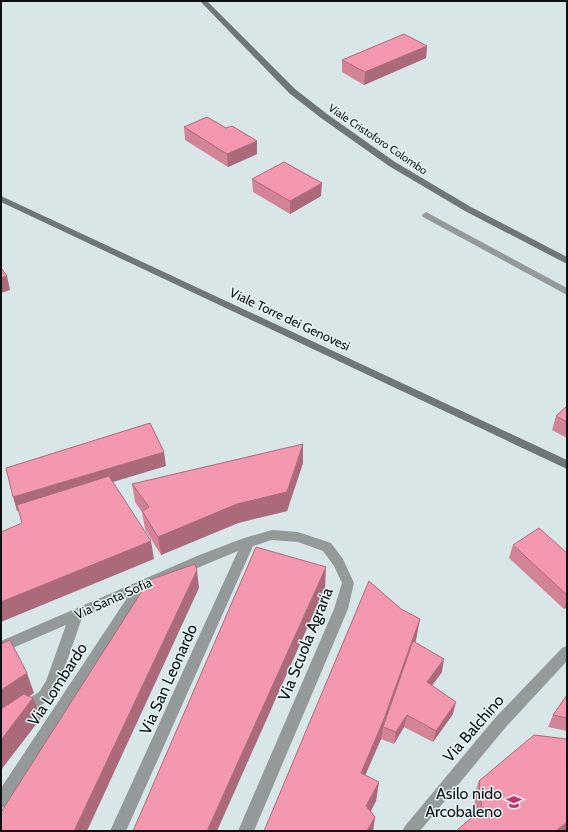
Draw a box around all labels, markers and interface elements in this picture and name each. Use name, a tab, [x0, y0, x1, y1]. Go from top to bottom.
street label: Viale Cristoforo Colombo	[326, 101, 430, 177]
street label: Viale Torre dei Genovesi	[227, 284, 353, 354]
street label: Via Santa Sofia	[72, 574, 155, 622]
street label: Via Scuola Agraria	[274, 585, 337, 704]
street label: Via San Leonardo	[136, 621, 201, 737]
street label: Via Lombardo	[24, 639, 91, 729]
street label: Via Balchino	[439, 691, 508, 766]
place label: Asilo nido Arcobaleno	[425, 784, 502, 821]
school or university icon: Asilo nido Arcobaleno	[505, 793, 523, 811]

